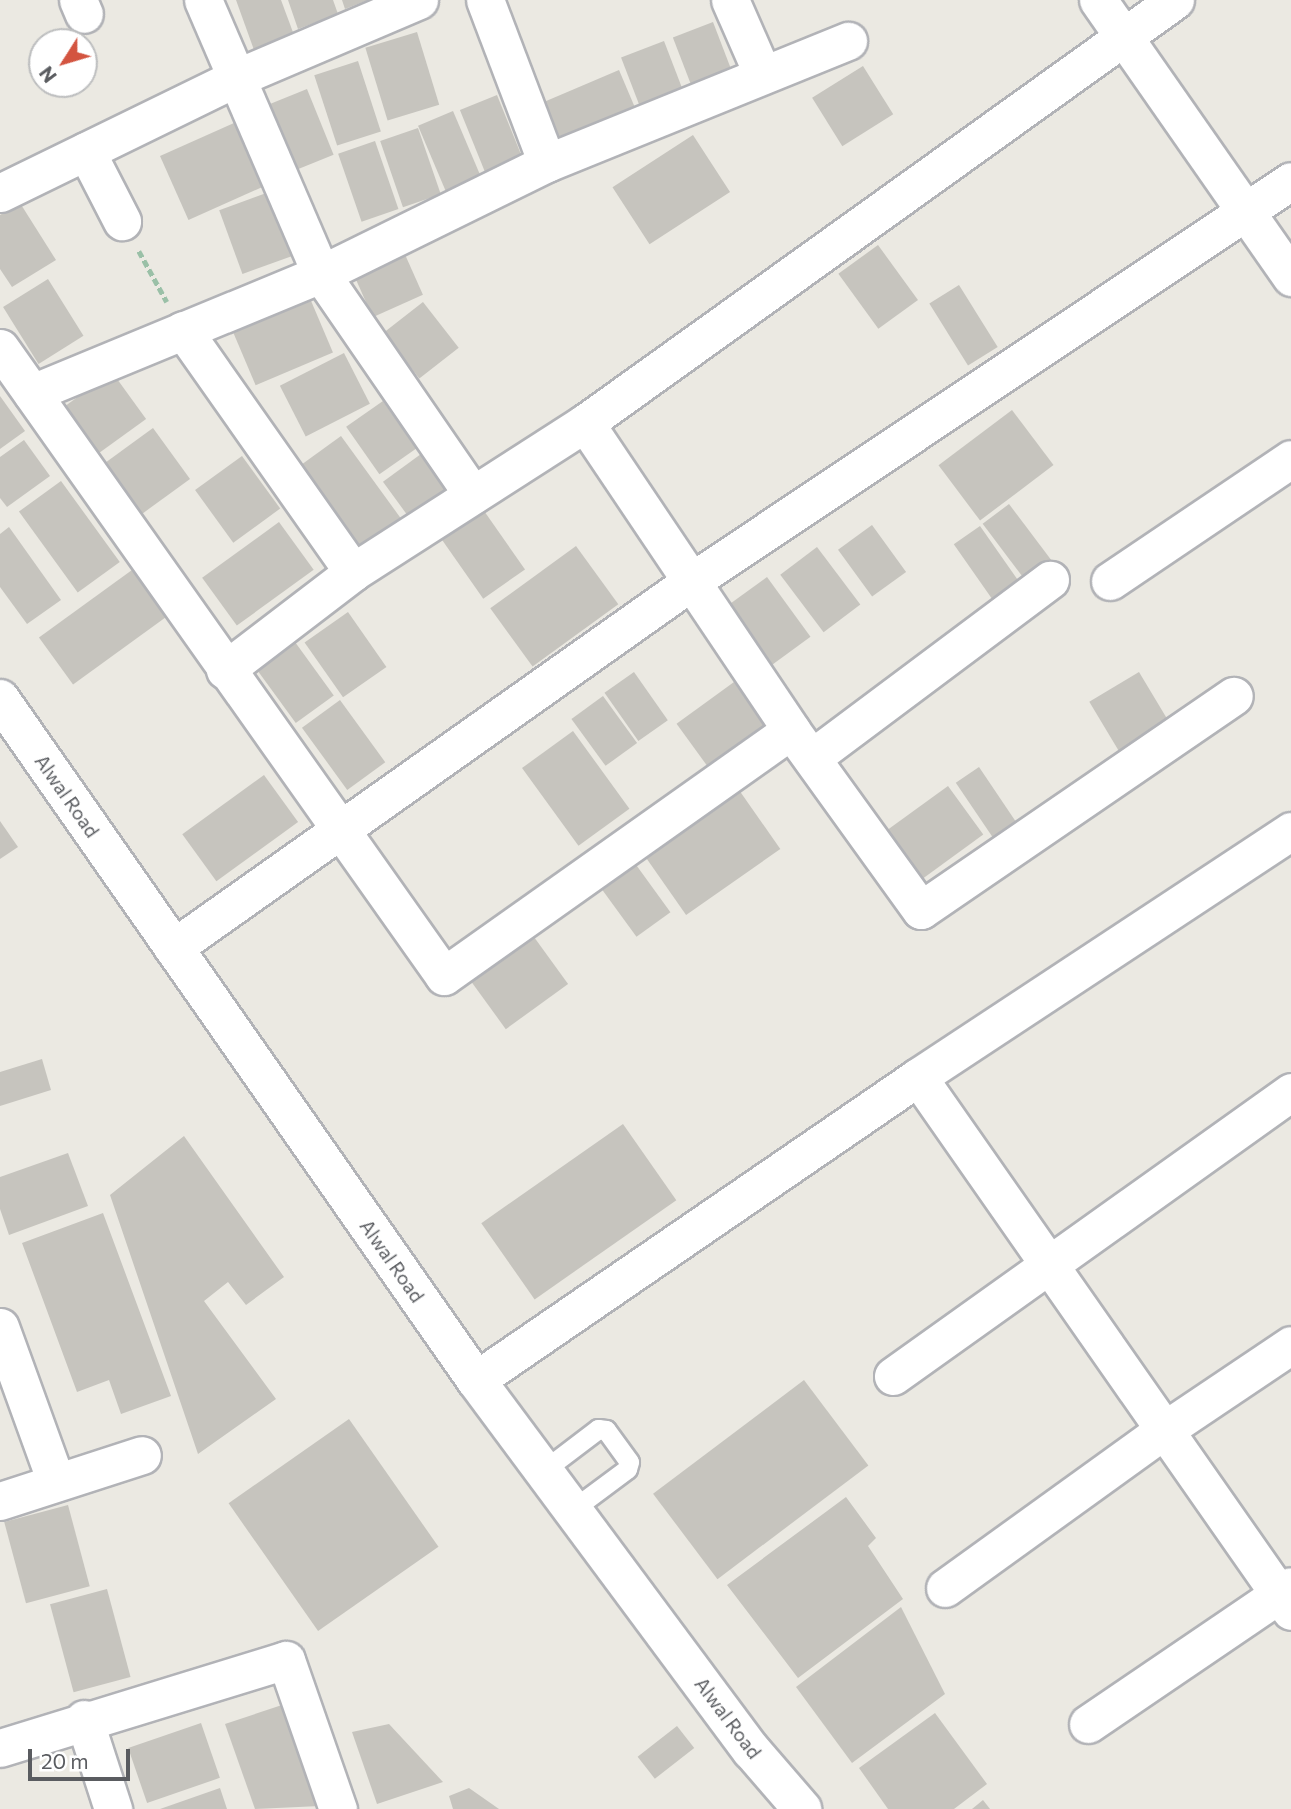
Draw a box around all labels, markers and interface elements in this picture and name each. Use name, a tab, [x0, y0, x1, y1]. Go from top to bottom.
north arrow	[28, 28, 98, 98]
text: N	[34, 62, 61, 87]
street label: Alwal Road	[30, 750, 104, 842]
street label: Alwal Road	[355, 1215, 429, 1307]
street label: Alwal Road	[690, 1673, 766, 1763]
scale bar	[32, 1736, 133, 1780]
text: 20 m	[41, 1748, 89, 1773]

